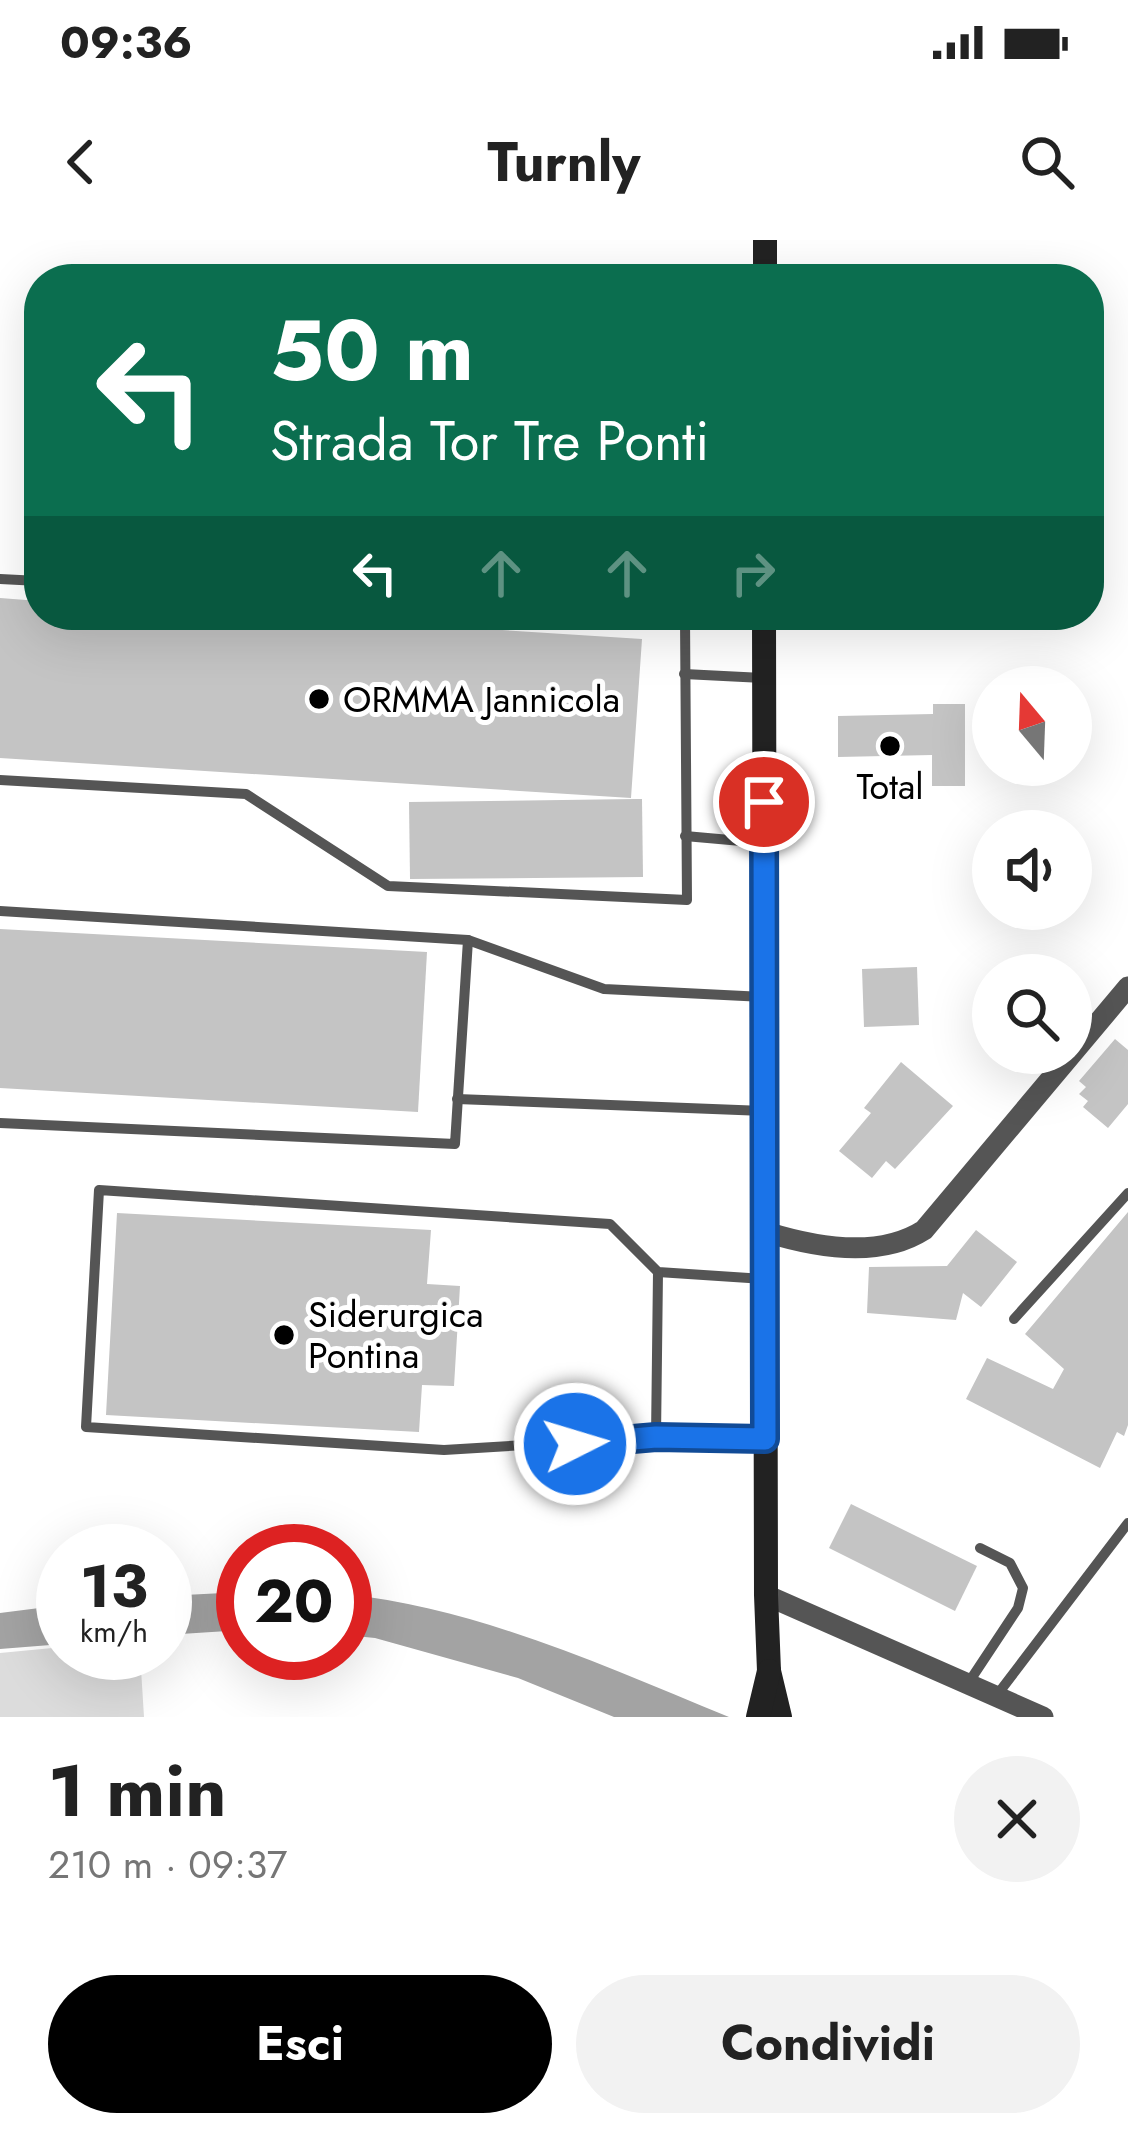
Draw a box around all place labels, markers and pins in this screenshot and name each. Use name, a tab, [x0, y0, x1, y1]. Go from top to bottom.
place label: ORMMA Jannicola	[343, 673, 620, 725]
marker: ORMMA Jannicola	[306, 686, 332, 712]
marker: Total	[877, 733, 903, 759]
pin	[713, 751, 815, 853]
place label: Total	[856, 760, 924, 812]
place label: Siderurgica Pontina	[308, 1288, 484, 1381]
marker: Siderurgica Pontina	[271, 1322, 297, 1348]

